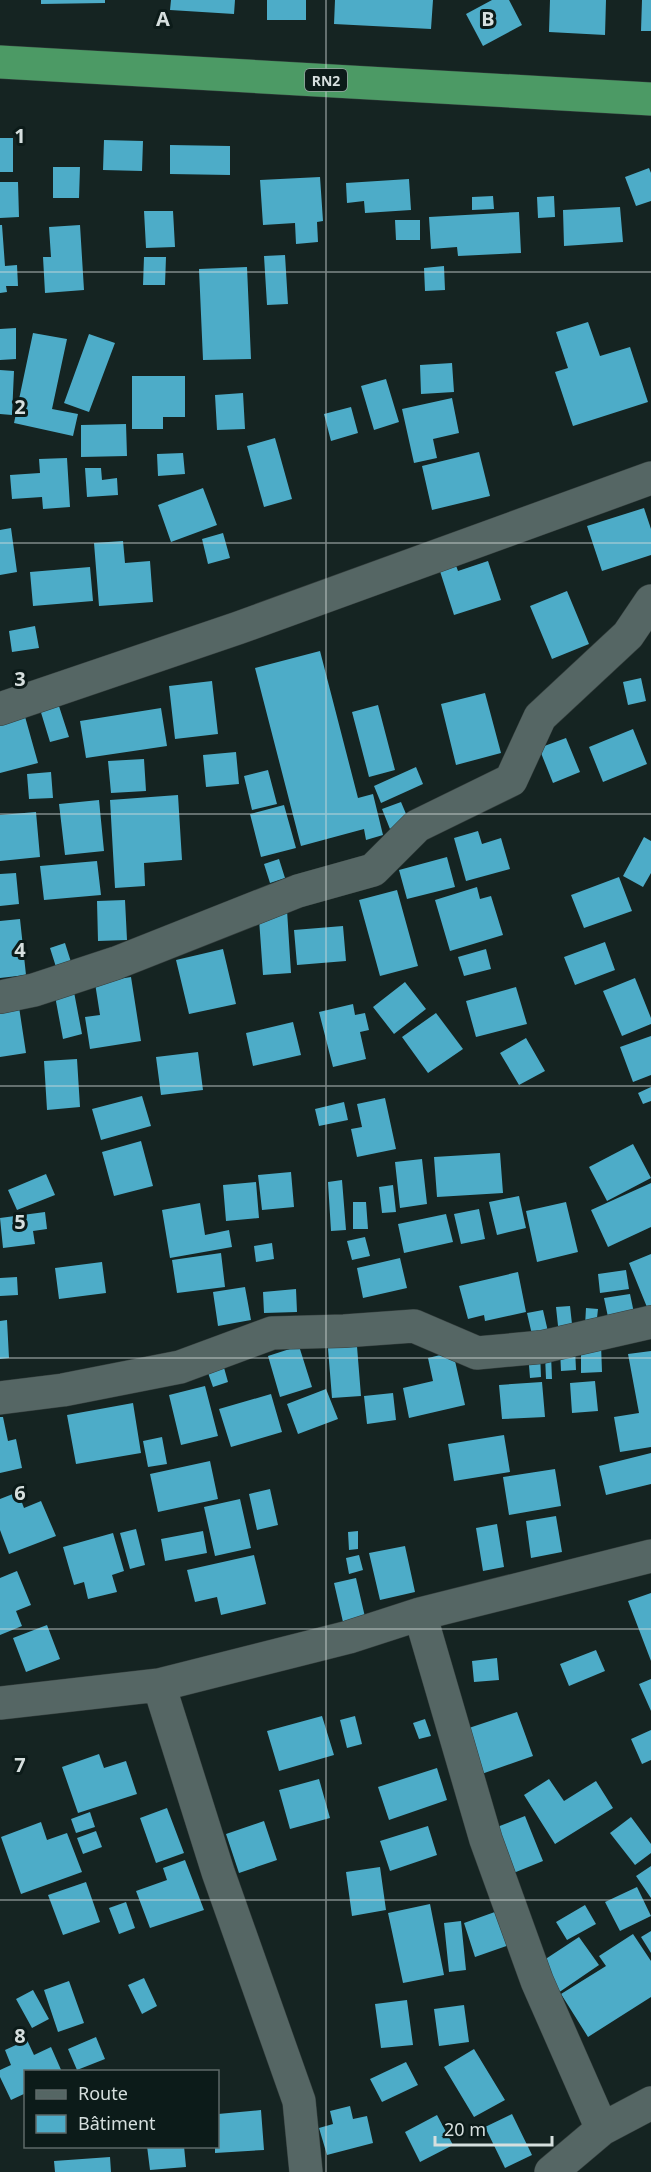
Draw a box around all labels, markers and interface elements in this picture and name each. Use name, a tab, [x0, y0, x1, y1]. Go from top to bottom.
text: A	[156, 5, 170, 32]
text: B	[481, 5, 495, 32]
road number: RN2	[305, 69, 347, 91]
text: 1	[14, 122, 26, 149]
text: 2	[14, 393, 26, 420]
text: 3	[14, 665, 26, 692]
text: 4	[14, 936, 26, 963]
text: 5	[14, 1208, 26, 1235]
text: 6	[14, 1479, 26, 1506]
text: 7	[14, 1751, 26, 1778]
text: 8	[14, 2022, 26, 2049]
legend	[24, 2070, 219, 2148]
text: Route	[78, 2081, 128, 2105]
scale bar	[435, 2109, 552, 2147]
text: Bâtiment	[78, 2111, 156, 2135]
text: 20 m	[444, 2117, 486, 2141]

